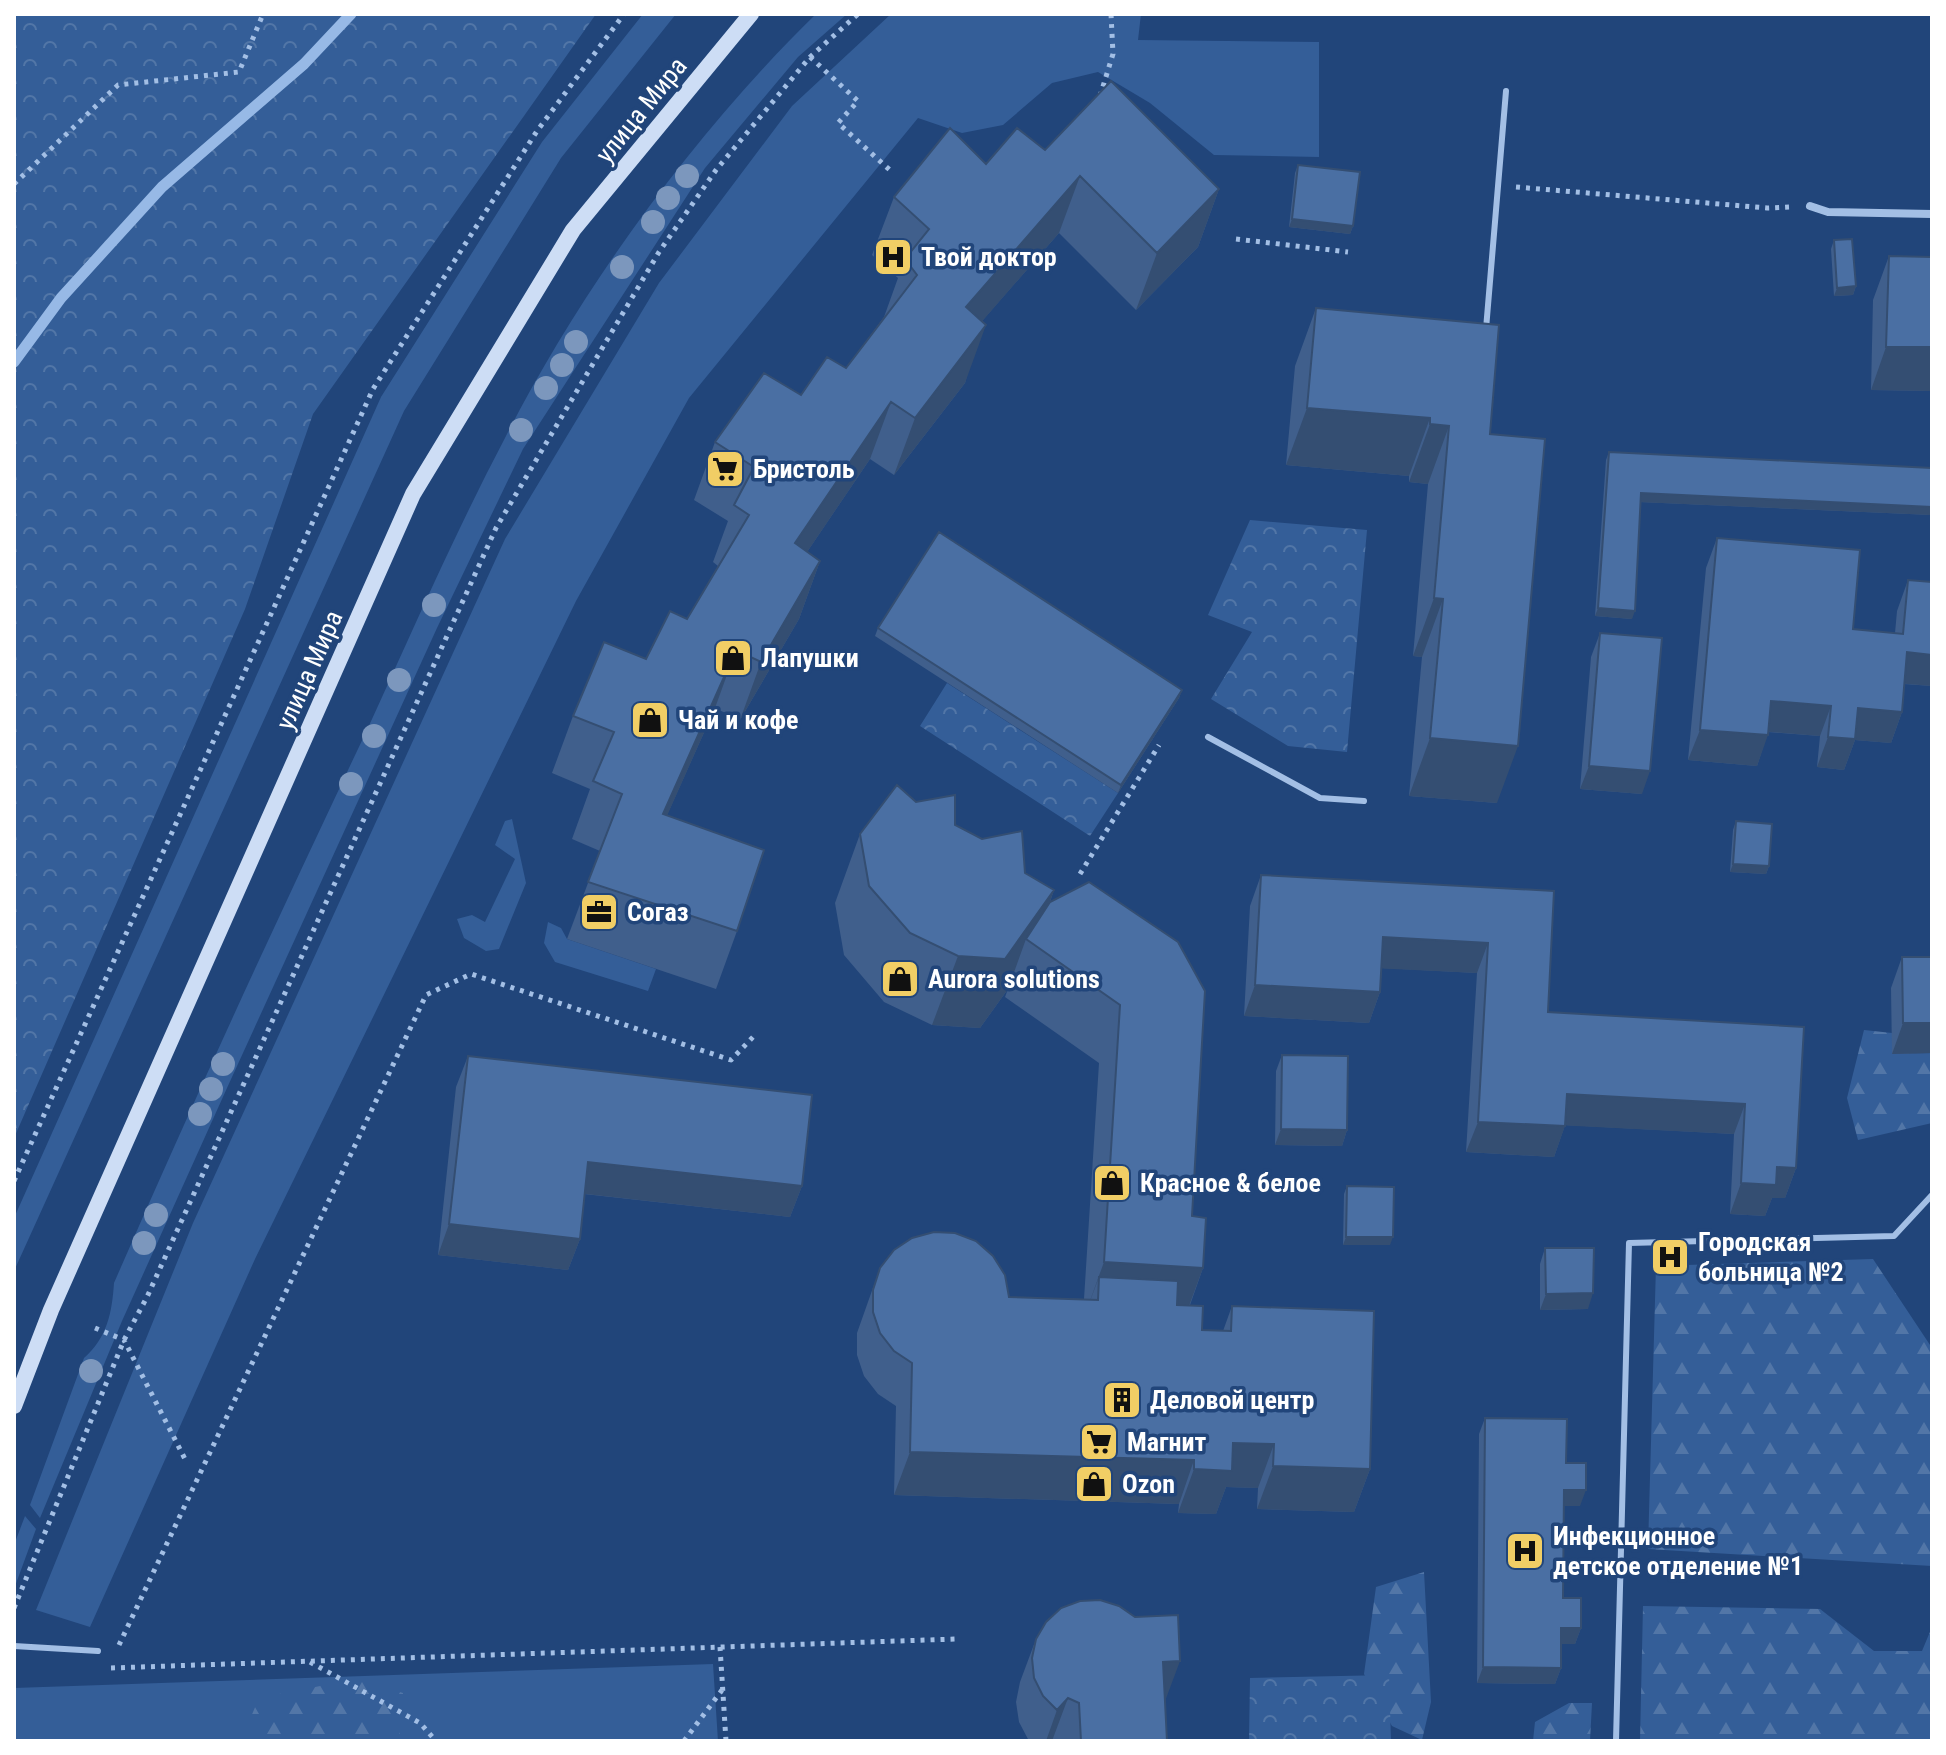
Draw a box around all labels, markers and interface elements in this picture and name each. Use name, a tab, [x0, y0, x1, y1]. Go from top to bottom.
street label: улица Мира	[589, 51, 693, 169]
hospital icon: Твой доктор	[872, 236, 914, 278]
place label: Твой доктор	[921, 242, 1057, 272]
supermarket icon: Бристоль	[704, 448, 746, 490]
place label: Бристоль	[753, 454, 855, 484]
street label: улица Мира	[269, 606, 349, 734]
shop icon: Лапушки	[712, 637, 754, 679]
place label: Лапушки	[761, 643, 859, 673]
shop icon: Чай и кофе	[629, 699, 671, 741]
place label: Чай и кофе	[678, 705, 798, 735]
office icon: Согаз	[578, 891, 620, 933]
place label: Согаз	[627, 897, 688, 927]
shop icon: Aurora solutions	[879, 958, 921, 1000]
place label: Aurora solutions	[928, 964, 1100, 994]
shop icon: Красное & белое	[1091, 1162, 1133, 1204]
place label: Красное & белое	[1140, 1168, 1321, 1198]
place label: Городская больница №2	[1698, 1227, 1844, 1287]
hospital icon: Городская больница №2	[1649, 1236, 1691, 1278]
building icon: Деловой центр	[1101, 1379, 1143, 1421]
place label: Деловой центр	[1150, 1385, 1315, 1415]
supermarket icon: Магнит	[1078, 1421, 1120, 1463]
place label: Магнит	[1127, 1427, 1207, 1457]
shop icon: Ozon	[1073, 1463, 1115, 1505]
place label: Ozon	[1122, 1469, 1175, 1499]
place label: Инфекционное детское отделение №1	[1553, 1521, 1803, 1581]
hospital icon: Инфекционное детское отделение №1	[1504, 1530, 1546, 1572]

